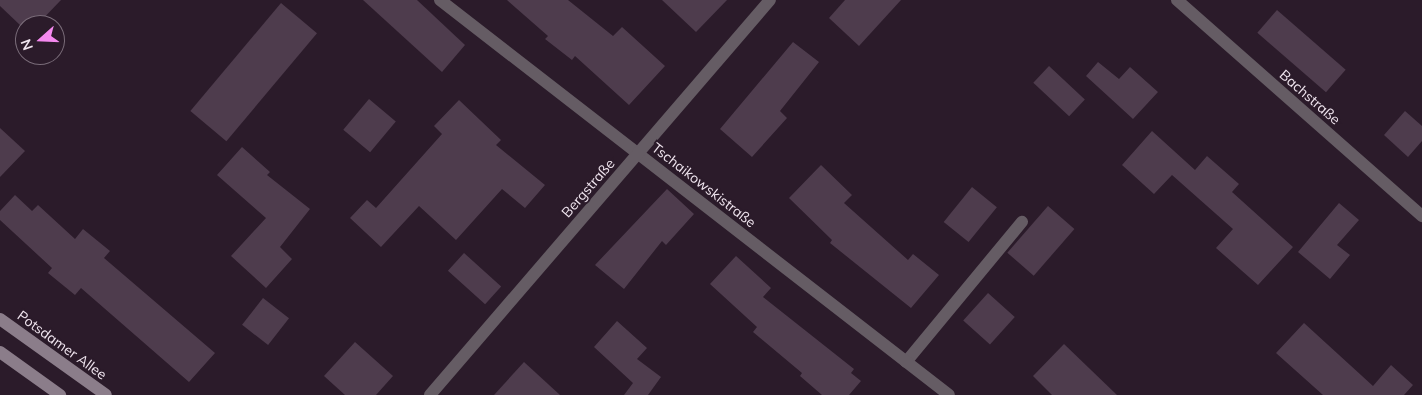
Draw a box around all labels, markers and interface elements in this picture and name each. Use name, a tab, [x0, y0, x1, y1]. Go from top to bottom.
north arrow	[15, 15, 65, 65]
text: N	[17, 37, 37, 53]
street label: Bachstraße	[1276, 66, 1344, 128]
street label: Tschaikowskistraße	[649, 139, 759, 231]
street label: Bergstraße	[558, 155, 618, 221]
street label: Potsdamer Allee	[14, 307, 110, 383]

